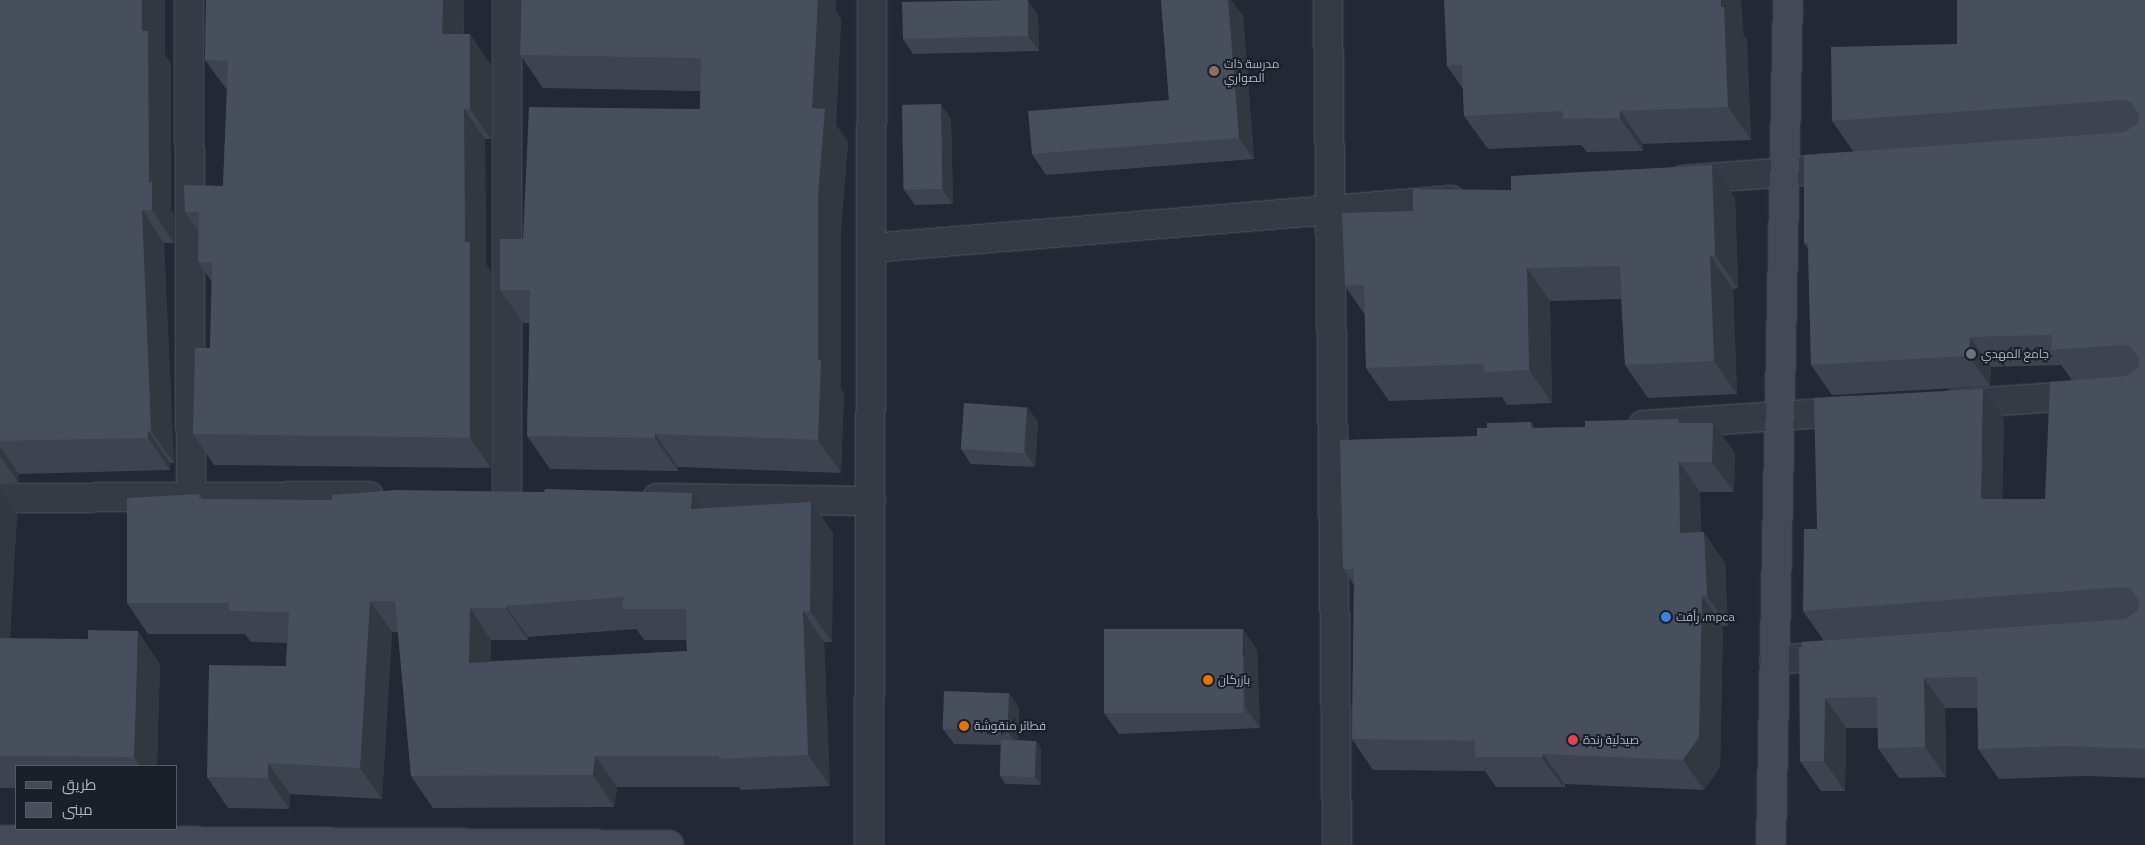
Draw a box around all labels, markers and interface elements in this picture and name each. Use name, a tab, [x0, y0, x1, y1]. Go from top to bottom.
place label: مدرسة ذات الصواري	[1224, 57, 1279, 85]
marker: مدرسة ذات الصواري	[1208, 65, 1220, 77]
place label: جامع المهدي	[1981, 347, 2049, 361]
marker: جامع المهدي	[1965, 348, 1977, 360]
place label: رأفت ،mpca	[1676, 610, 1735, 624]
marker: رأفت ،mpca	[1660, 611, 1672, 623]
place label: بازركان	[1218, 673, 1250, 687]
marker: بازركان	[1202, 674, 1214, 686]
place label: فطائر منقوشة	[974, 719, 1046, 733]
marker: فطائر منقوشة	[958, 720, 970, 732]
place label: صيدلية رندة	[1583, 733, 1639, 747]
marker: صيدلية رندة	[1567, 734, 1579, 746]
legend	[15, 765, 178, 830]
text: طريق	[62, 775, 96, 794]
text: مبنى	[62, 800, 93, 819]

